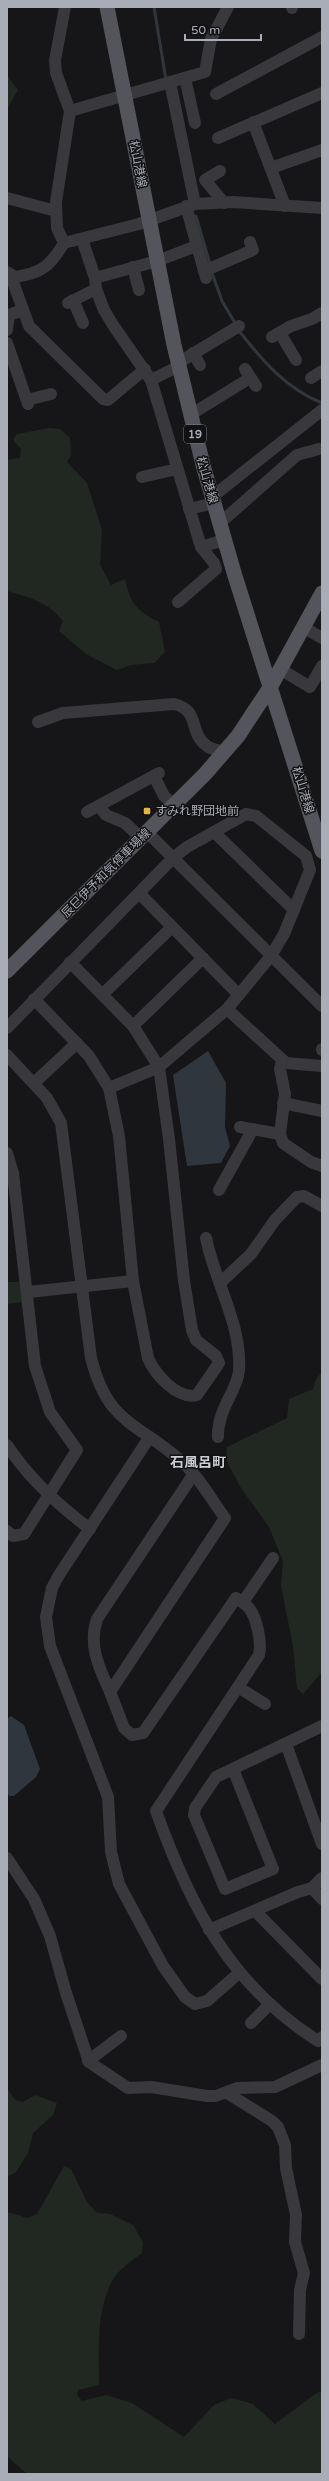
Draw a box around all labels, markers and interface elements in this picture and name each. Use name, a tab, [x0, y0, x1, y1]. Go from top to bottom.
scale bar	[185, 16, 261, 42]
text: 50 m	[191, 23, 220, 37]
street label: 松山港線	[127, 139, 149, 189]
road number: 19	[184, 425, 206, 443]
street label: 松山港線	[194, 455, 220, 505]
street label: 松山港線	[289, 765, 317, 815]
place label: すみれ野団地前	[155, 804, 239, 818]
marker: すみれ野団地前	[142, 806, 152, 816]
street label: 辰巳伊予和気停車場線	[59, 826, 153, 920]
district label: 石風呂町	[170, 1454, 226, 1471]

